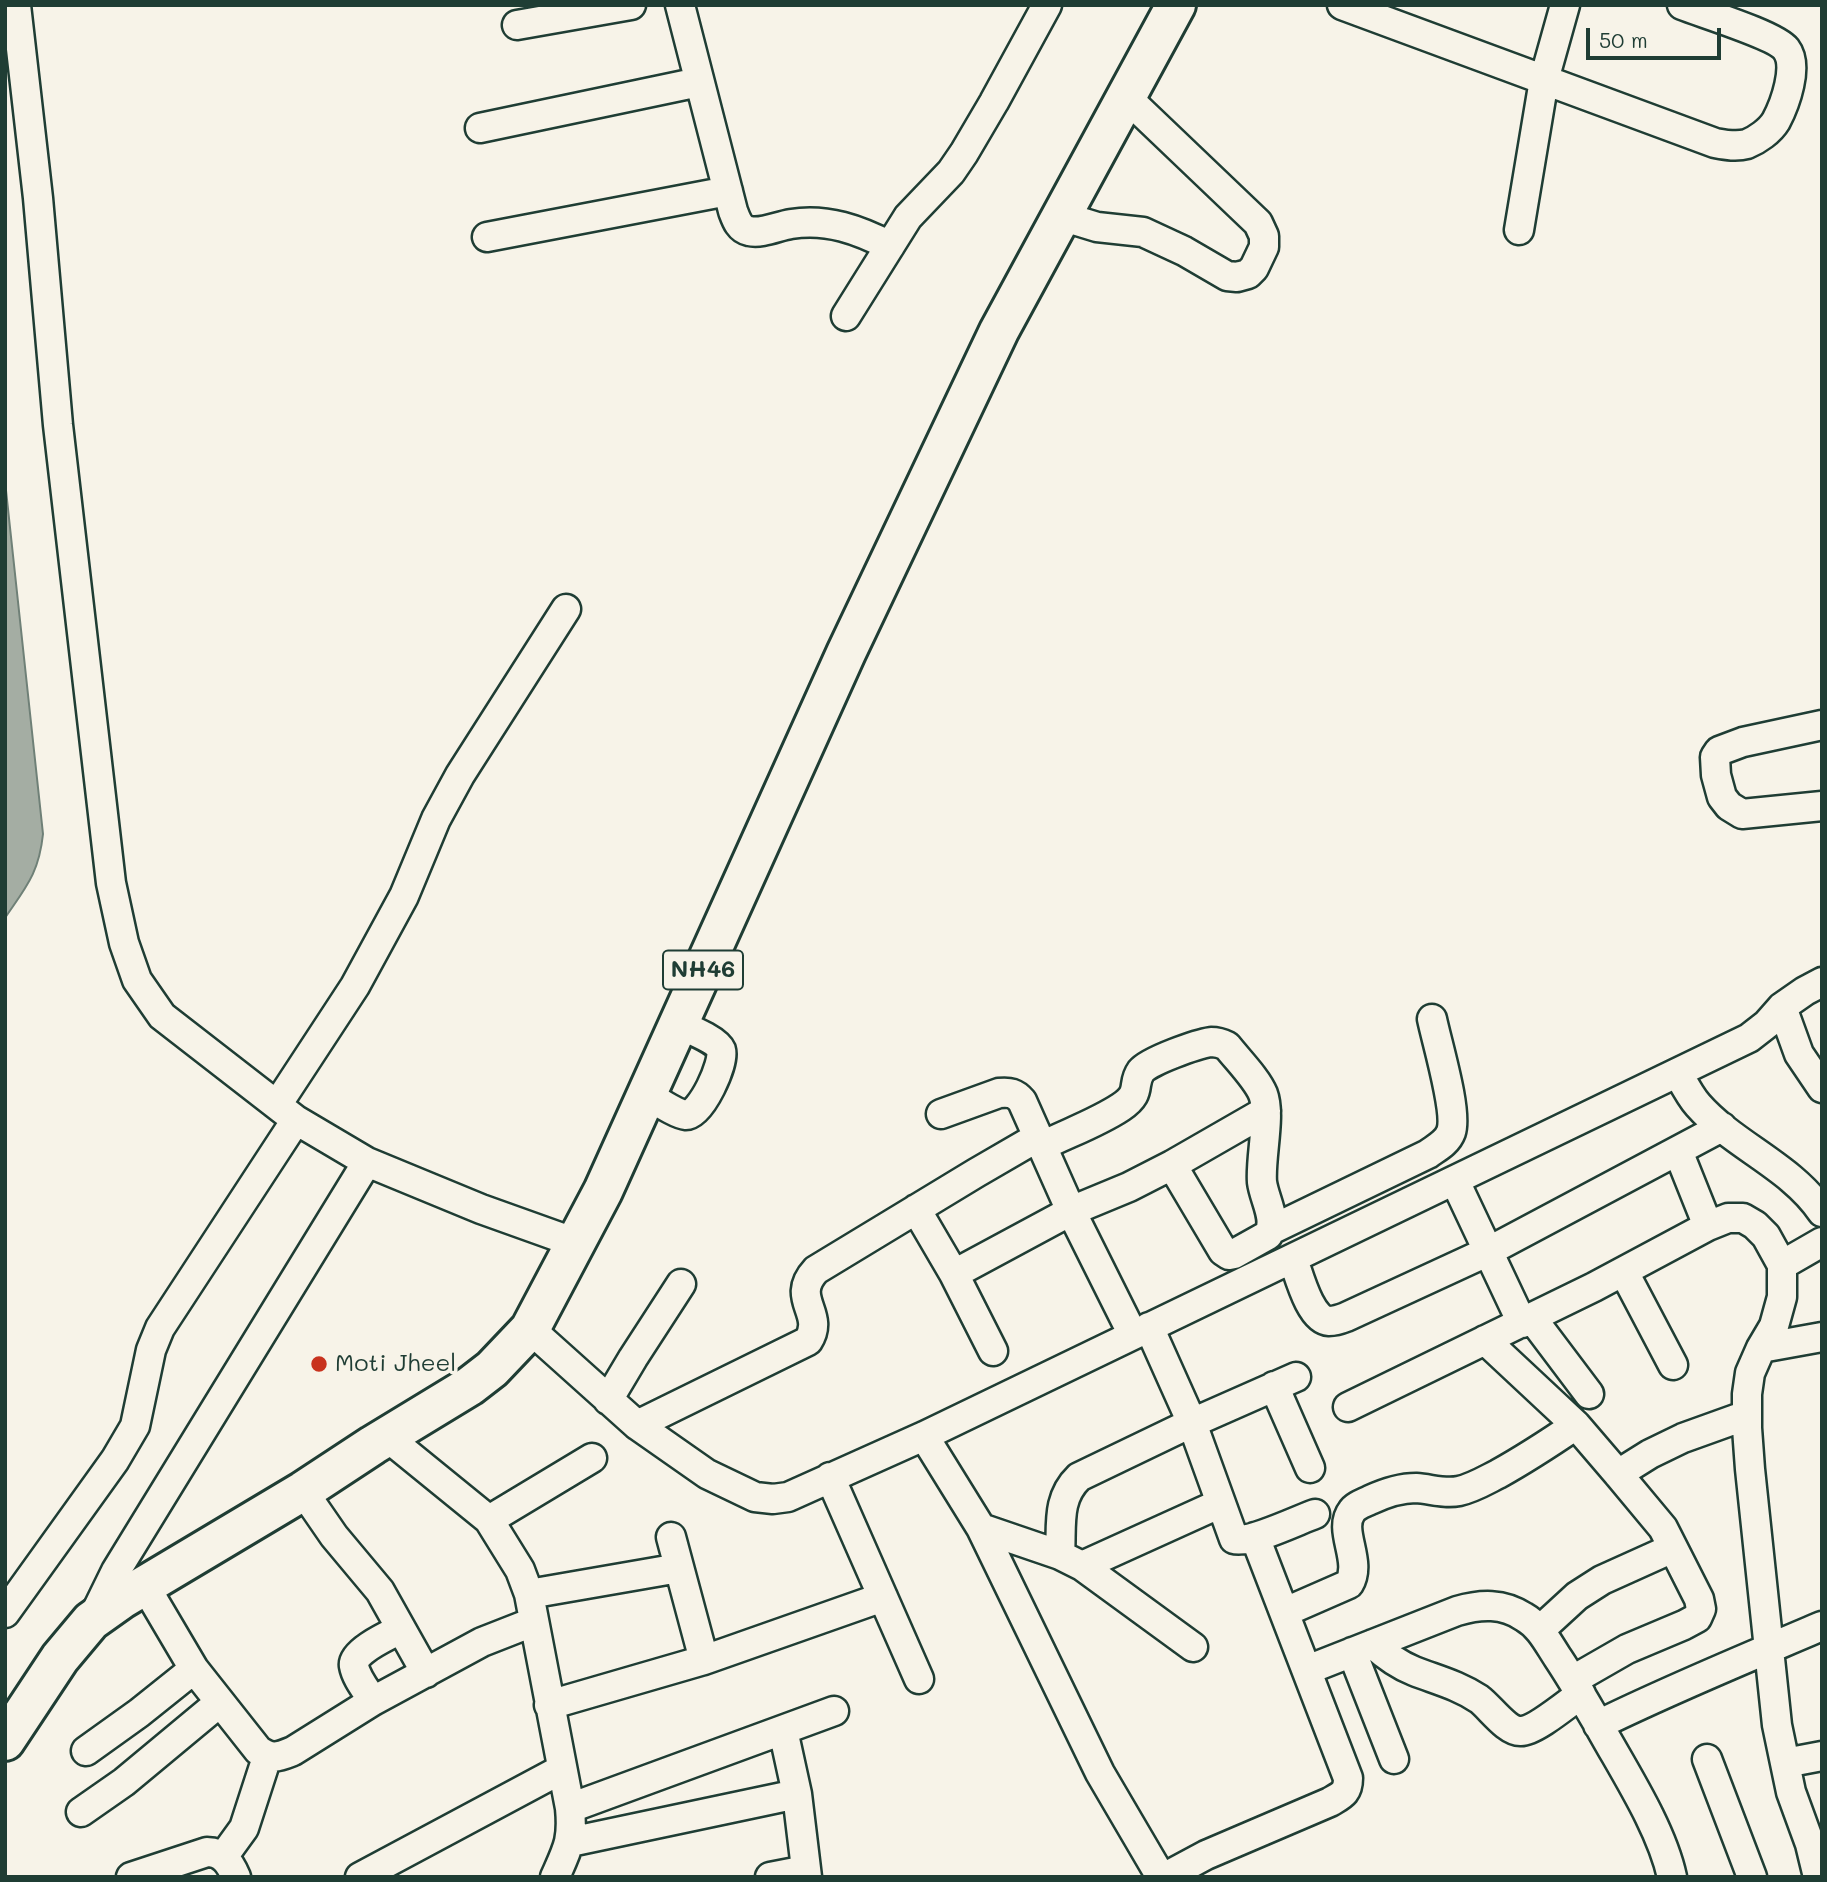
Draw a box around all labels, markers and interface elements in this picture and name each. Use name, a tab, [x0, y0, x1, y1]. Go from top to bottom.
scale bar	[1589, 14, 1724, 58]
text: 50 m	[1599, 26, 1648, 53]
road number: NH46	[663, 951, 743, 990]
place label: Moti Jheel	[335, 1350, 456, 1378]
marker: Moti Jheel	[309, 1354, 329, 1374]

